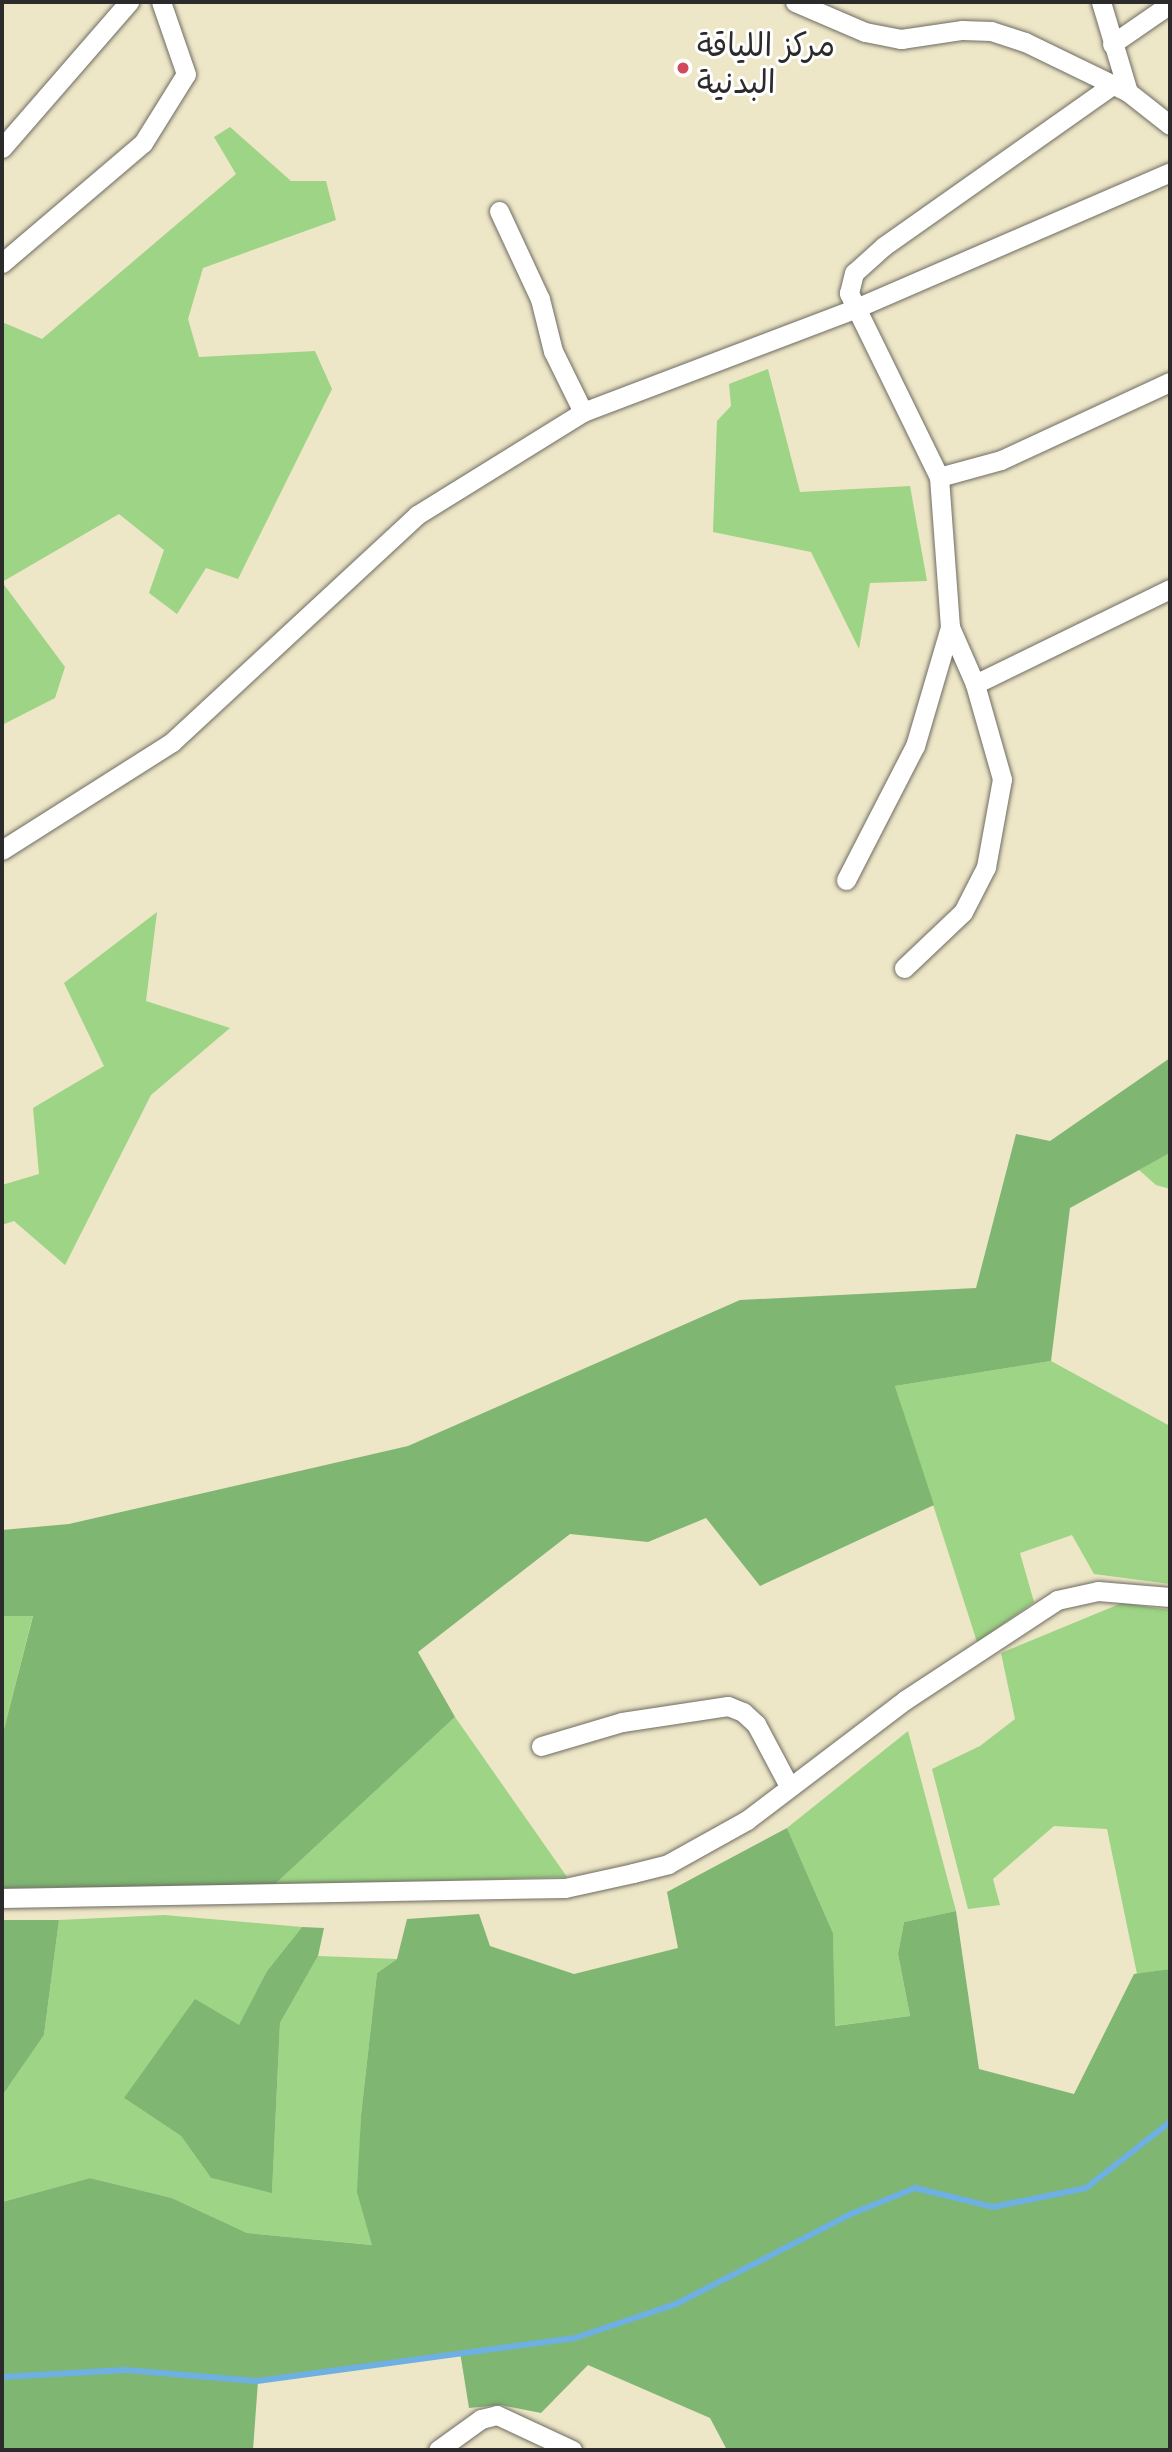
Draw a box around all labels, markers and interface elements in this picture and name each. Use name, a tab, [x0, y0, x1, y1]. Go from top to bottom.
place label: مركز اللياقة البدنية	[697, 31, 835, 106]
marker: مركز اللياقة البدنية	[675, 60, 691, 76]

